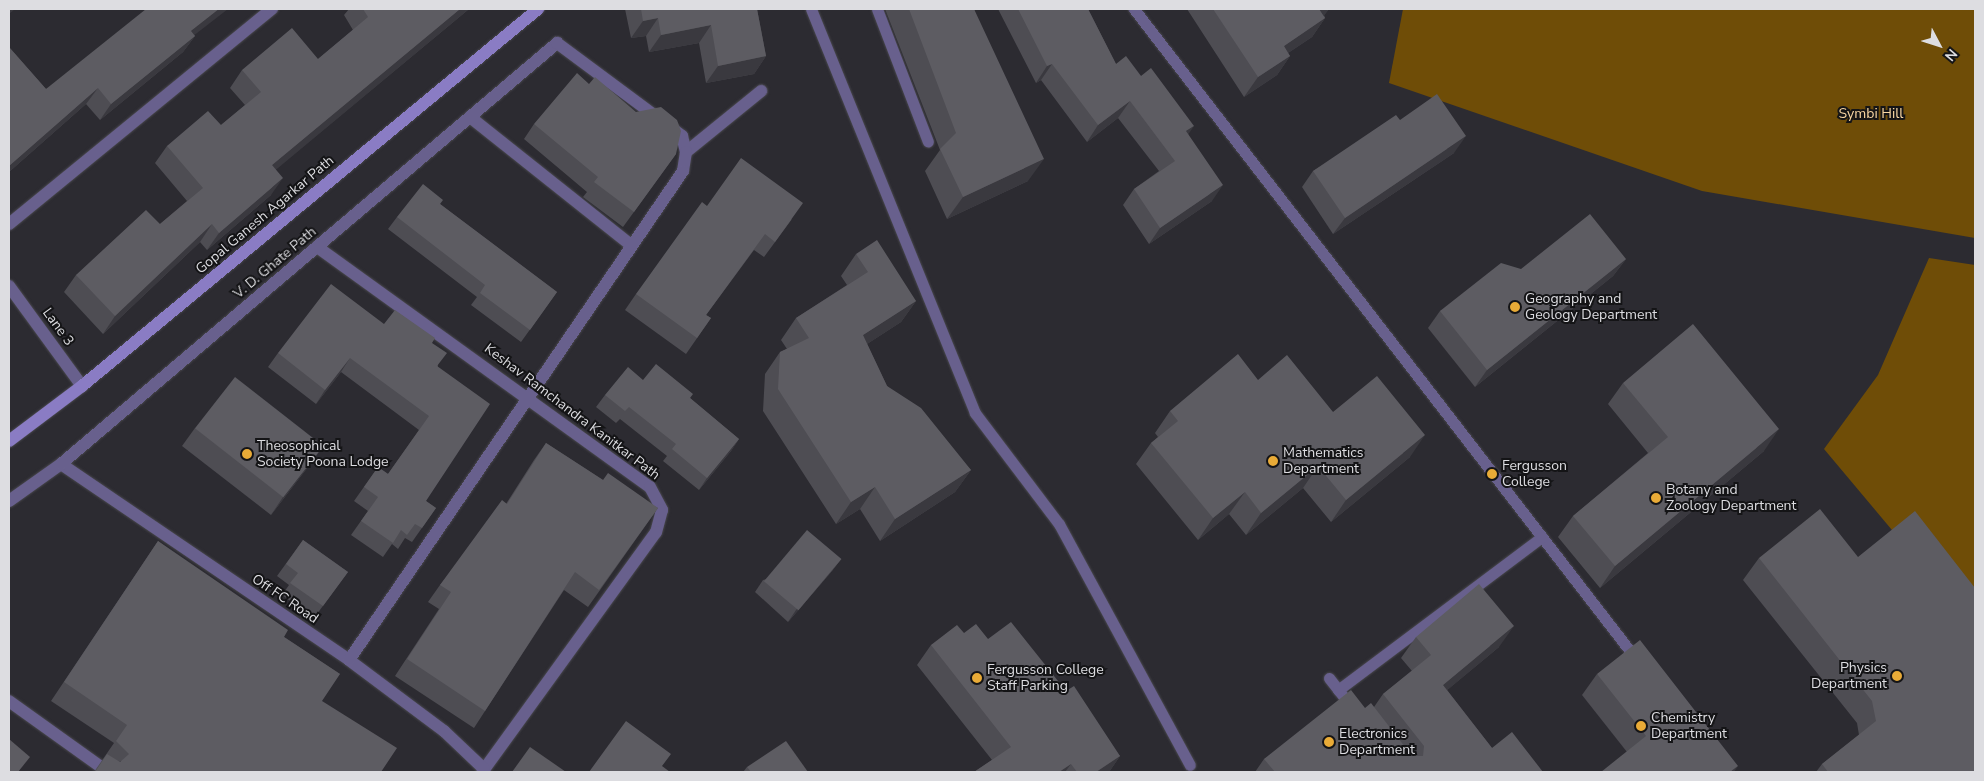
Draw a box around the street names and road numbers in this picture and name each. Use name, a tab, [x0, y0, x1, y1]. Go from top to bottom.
street label: Gopal Ganesh Agarkar Path	[193, 152, 337, 278]
street label: V. D. Ghate Path	[230, 224, 320, 302]
street label: Lane 3	[39, 305, 77, 349]
street label: Keshav Ramchandra Kanitkar Path	[481, 340, 663, 484]
street label: Off FC Road	[249, 571, 321, 627]

